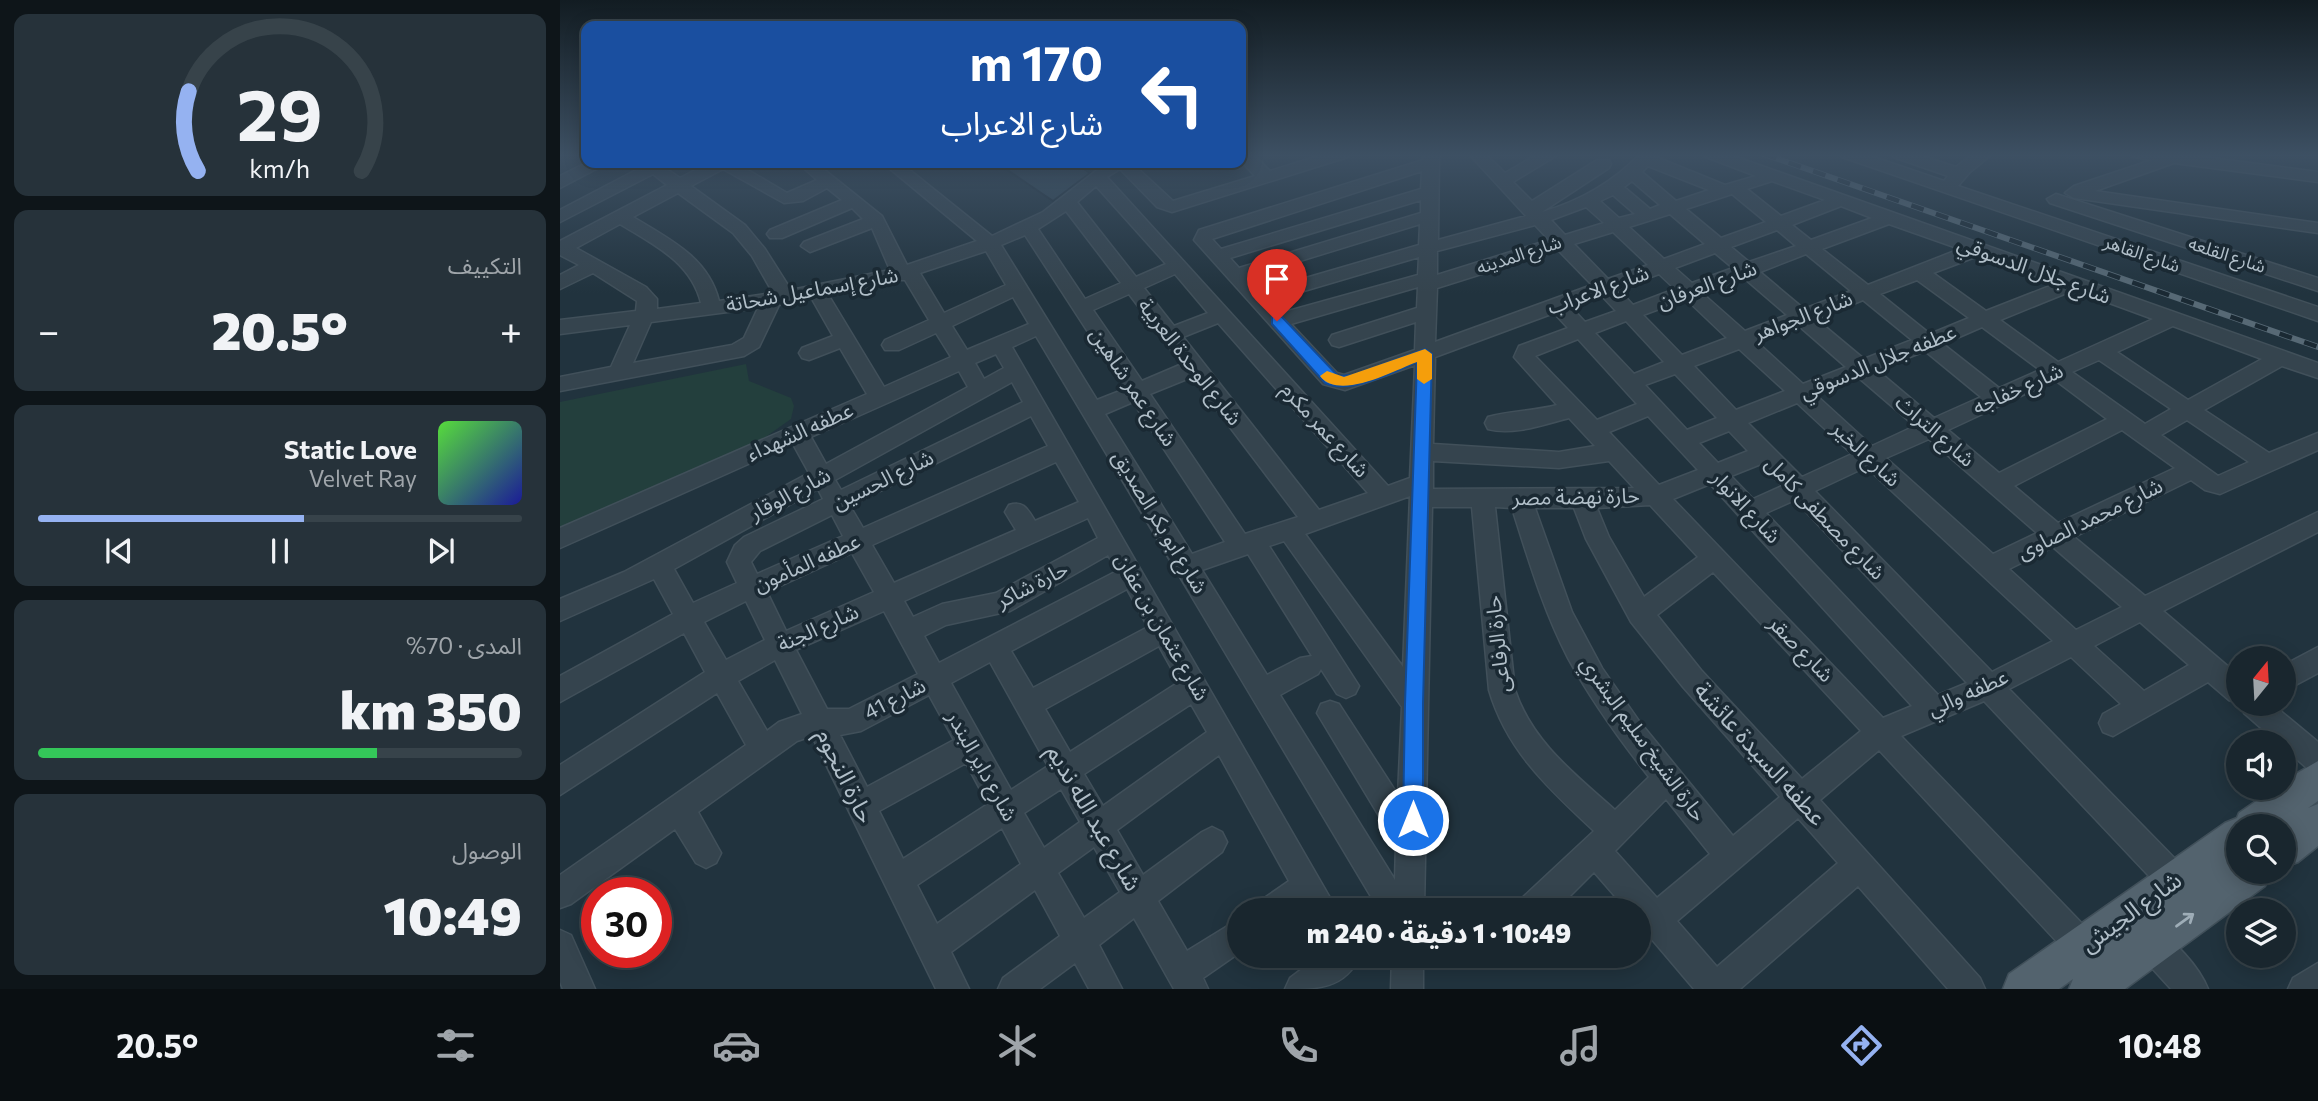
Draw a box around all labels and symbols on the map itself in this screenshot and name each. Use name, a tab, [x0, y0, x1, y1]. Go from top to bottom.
street label: شارع جلال الدسوقي	[1953, 229, 2115, 313]
street label: شارع القاهر	[2099, 229, 2183, 280]
street label: شارع المدينه	[1474, 230, 1565, 282]
street label: شارع القلعه	[2185, 231, 2269, 281]
pin	[1247, 249, 1307, 321]
street label: شارع العرفان	[1653, 254, 1761, 317]
street label: شارع الاعراب	[1543, 259, 1653, 322]
street label: شارع إسماعيل شحاتة	[723, 261, 901, 320]
street label: شارع الجواهر	[1748, 284, 1857, 349]
street label: شارع الوحدة العربية	[1131, 293, 1248, 432]
street label: عطفه جلال الدسوقي	[1796, 318, 1961, 408]
street label: شارع عمر شاهين	[1082, 322, 1183, 453]
street label: شارع خفاجه	[1968, 357, 2068, 422]
street label: شارع عمر مكرم	[1273, 376, 1375, 485]
street label: شارع التراث	[1889, 389, 1981, 474]
street label: عطفه الشهداء	[742, 396, 857, 466]
street label: شارع الخير	[1824, 414, 1907, 494]
street label: شارع الحسين	[828, 443, 939, 518]
street label: شارع ابو بكر الصديق	[1105, 445, 1214, 600]
street label: شارع مصطفى كامل	[1758, 450, 1891, 587]
street label: شارع الوقار	[743, 461, 836, 528]
street label: شارع الانوار	[1704, 464, 1787, 550]
street label: شارع محمد الصاوى	[2013, 472, 2168, 567]
street label: حارة نهضة مصر	[1511, 482, 1640, 510]
street label: عطفه المأمون	[749, 527, 864, 597]
street label: شارع عثمان بن عفان	[1107, 548, 1216, 707]
street label: حارة شاكر	[990, 555, 1072, 614]
street label: حارة الرفاعى	[1479, 594, 1515, 694]
street label: شارع الجنة	[773, 598, 863, 659]
street label: شارع صقر	[1761, 609, 1840, 689]
north arrow	[2226, 646, 2296, 716]
street label: حارة الشيخ سليم البشري	[1572, 651, 1712, 828]
street label: عطفه والي	[1923, 663, 2013, 725]
street label: شارع 41	[859, 672, 931, 727]
street label: عطفه السيدة عائشة	[1689, 675, 1833, 831]
street label: شارع داير البندر	[939, 705, 1024, 827]
street label: حارة النجوم	[807, 723, 882, 830]
street label: شارع عبد الله نديم	[1038, 739, 1149, 898]
position arrow	[1376, 783, 1450, 857]
street label: شارع الجيش	[2074, 864, 2189, 960]
speed limit sign: 30	[581, 877, 672, 968]
one-way arrow	[2175, 913, 2194, 927]

